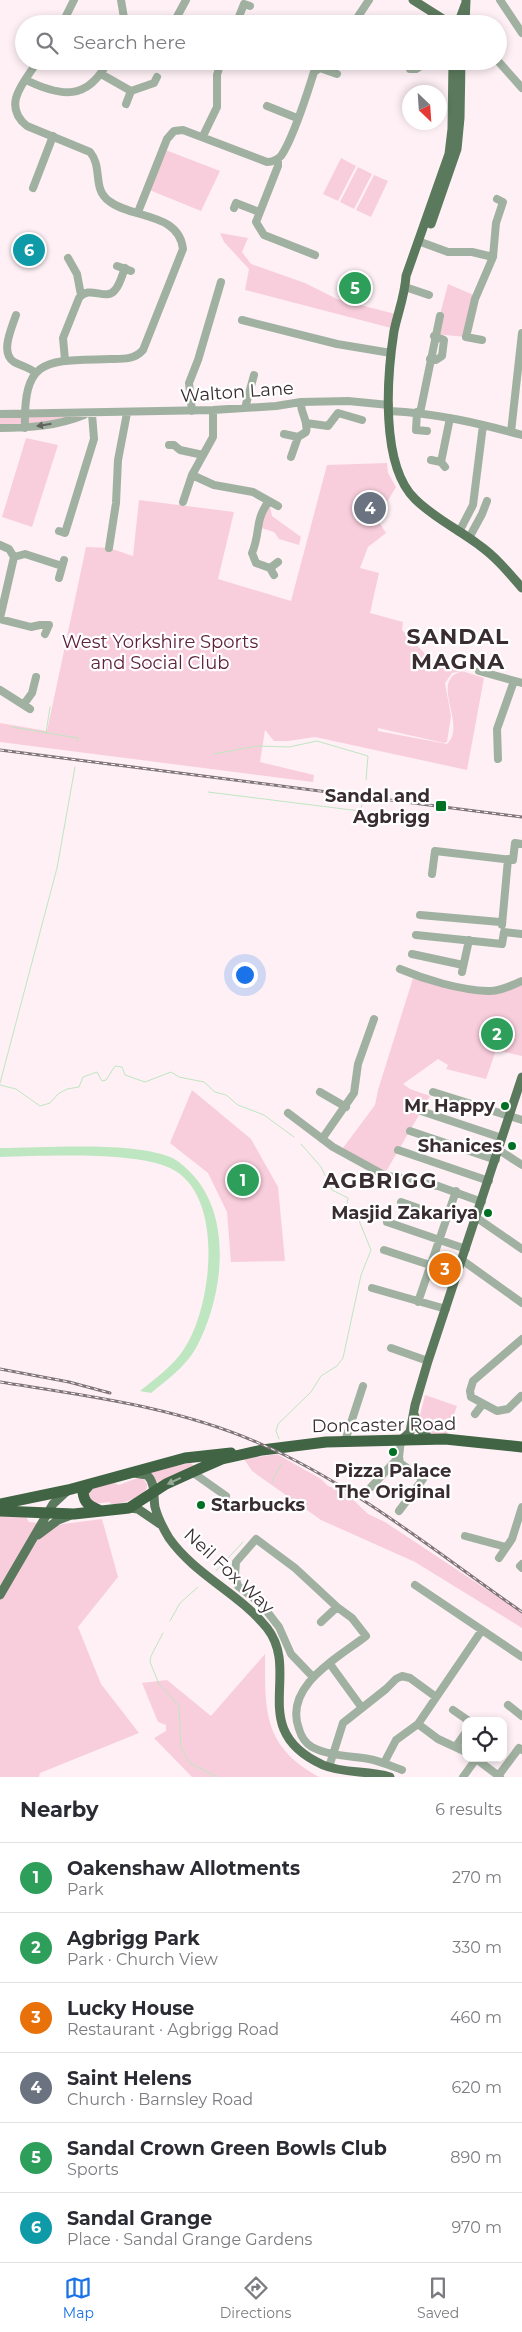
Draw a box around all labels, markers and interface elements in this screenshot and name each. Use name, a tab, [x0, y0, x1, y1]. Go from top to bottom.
search box	[15, 15, 507, 70]
icon: search	[33, 29, 61, 57]
text: Search here	[73, 31, 186, 54]
north arrow	[402, 85, 447, 130]
pin: 6	[13, 231, 45, 269]
pin: 5	[339, 269, 371, 307]
street label: Walton Lane	[180, 377, 295, 407]
one-way arrow	[35, 422, 51, 430]
pin: 4	[354, 489, 386, 527]
district label: SANDAL MAGNA	[407, 623, 509, 675]
park label: West Yorkshire Sports and Social Club	[62, 631, 258, 674]
place label: Sandal and Agbrigg	[325, 785, 430, 828]
marker: Sandal and Agbrigg	[434, 799, 448, 813]
your location	[232, 962, 258, 988]
pin: 2	[481, 1015, 513, 1053]
place label: Mr Happy	[404, 1095, 495, 1117]
marker: Mr Happy	[499, 1100, 511, 1112]
place label: Shanices	[418, 1135, 502, 1157]
marker: Shanices	[506, 1140, 518, 1152]
pin: 1	[227, 1161, 259, 1199]
district label: AGBRIGG	[322, 1167, 437, 1194]
place label: Masjid Zakariya	[331, 1202, 478, 1224]
marker: Masjid Zakariya	[482, 1207, 494, 1219]
pin: 3	[429, 1250, 461, 1288]
street label: Doncaster Road	[311, 1413, 457, 1437]
marker: Pizza Palace The Original	[387, 1446, 399, 1458]
place label: Pizza Palace The Original	[335, 1460, 451, 1503]
one-way arrow	[167, 1477, 181, 1485]
place label: Starbucks	[211, 1494, 306, 1516]
marker: Starbucks	[195, 1499, 207, 1511]
street label: Neil Fox Way	[179, 1524, 279, 1619]
map controls	[462, 1717, 507, 1762]
button: locate	[462, 1717, 507, 1762]
text: Nearby	[20, 1797, 99, 1822]
text: 6 results	[435, 1800, 502, 1819]
text: Oakenshaw Allotments	[67, 1857, 300, 1880]
text: 1	[33, 1868, 39, 1887]
text: 270 m	[452, 1868, 502, 1887]
text: Park	[67, 1880, 104, 1899]
text: Agbrigg Park	[67, 1927, 200, 1950]
text: 2	[31, 1938, 41, 1957]
text: 330 m	[452, 1938, 502, 1957]
text: Park · Church View	[67, 1950, 218, 1969]
text: Lucky House	[67, 1997, 194, 2020]
text: 3	[31, 2008, 41, 2027]
text: 460 m	[450, 2008, 502, 2027]
text: Restaurant · Agbrigg Road	[67, 2020, 279, 2039]
text: Saint Helens	[67, 2067, 192, 2090]
text: 4	[30, 2078, 42, 2097]
text: 620 m	[451, 2078, 502, 2097]
text: Church · Barnsley Road	[67, 2090, 253, 2109]
text: Sandal Crown Green Bowls Club	[67, 2137, 387, 2160]
text: 5	[31, 2148, 41, 2167]
text: 890 m	[450, 2148, 502, 2167]
text: Sports	[67, 2160, 119, 2179]
text: Sandal Grange	[67, 2207, 212, 2230]
text: 6	[31, 2218, 41, 2237]
text: 970 m	[452, 2218, 502, 2237]
text: Place · Sandal Grange Gardens	[67, 2230, 312, 2249]
tab: Map	[63, 2274, 94, 2322]
tab: Directions	[220, 2274, 291, 2322]
tab: Saved	[417, 2274, 459, 2322]

